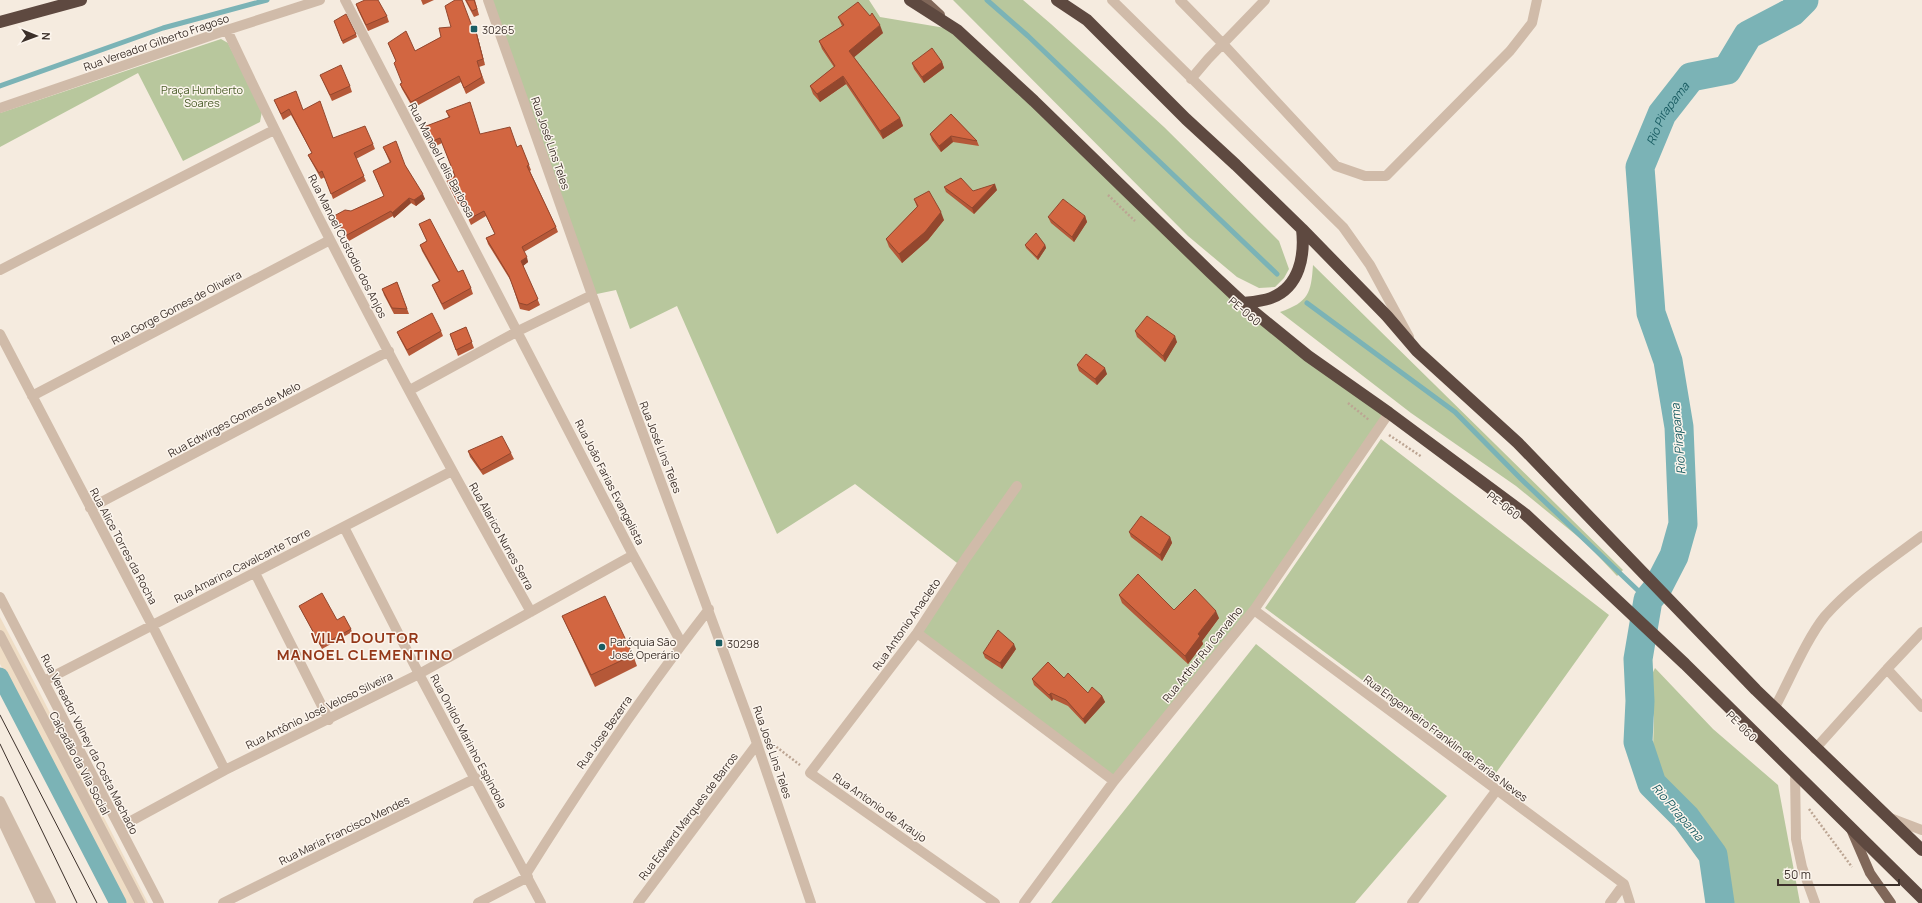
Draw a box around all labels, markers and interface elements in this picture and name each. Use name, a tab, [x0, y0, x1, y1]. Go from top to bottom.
street label: Rua Vereador Gilberto Fragoso	[81, 10, 231, 74]
north arrow	[16, 16, 56, 56]
place label: 30265	[482, 22, 514, 37]
marker: 30265	[469, 24, 479, 34]
text: N	[39, 32, 54, 40]
water label: Rio Pirapama	[1642, 77, 1693, 147]
park label: Praça Humberto Soares	[161, 82, 243, 110]
street label: Rua José Lins Teles	[528, 95, 574, 192]
street label: Rua Manoel Lelis Barbosa	[405, 100, 479, 220]
street label: Rua Manoel Custodio dos Anjos	[305, 172, 391, 321]
street label: Rua Gorge Gomes de Oliveira	[108, 266, 244, 348]
street label: PE-060	[1226, 293, 1264, 329]
street label: Rua Edwirges Gomes de Melo	[165, 377, 303, 460]
street label: Rua José Lins Teles	[637, 399, 686, 495]
water label: Rio Pirapama	[1666, 401, 1690, 475]
street label: Rua João Farias Evangelista	[572, 417, 648, 547]
street label: Rua Alarico Nunes Serra	[466, 480, 538, 592]
street label: Rua Alice Torres da Rocha	[87, 485, 161, 607]
street label: PE-060	[1484, 488, 1524, 522]
street label: Rua Amarina Cavalcante Torre	[171, 524, 313, 606]
street label: Rua Antonio Anacleto	[869, 575, 944, 673]
street label: Rua Arthur Rui Carvalho	[1159, 602, 1246, 705]
district label: VILA DOUTOR MANOEL CLEMENTINO	[277, 627, 453, 665]
place label: Paróquia São José Operário	[610, 634, 680, 662]
place label: 30298	[727, 636, 759, 651]
marker: 30298	[714, 638, 724, 648]
marker: Paróquia São José Operário	[597, 642, 607, 652]
street label: Rua Vereador Volney da Costa Machado	[38, 651, 142, 837]
street label: Rua Antônio José Veloso Silveira	[243, 668, 395, 752]
street label: Rua Onildo Marinho Espindola	[427, 671, 511, 811]
street label: Rua Engenheiro Franklin de Farias Neves	[1361, 671, 1531, 805]
street label: Rua Jose Bezerra	[573, 692, 635, 772]
street label: Rua José Lins Teles	[750, 704, 796, 801]
street label: PE-060	[1723, 707, 1761, 745]
street label: Calçadão da Vila Social	[46, 709, 114, 817]
street label: Rua Edward Marques de Barros	[635, 749, 741, 883]
street label: Rua Antonio de Araujo	[830, 769, 930, 845]
water label: Rio Pirapama	[1648, 780, 1709, 845]
street label: Rua Maria Francisco Mendes	[276, 792, 412, 868]
scale bar	[1778, 861, 1899, 887]
text: 50 m	[1784, 866, 1811, 883]

